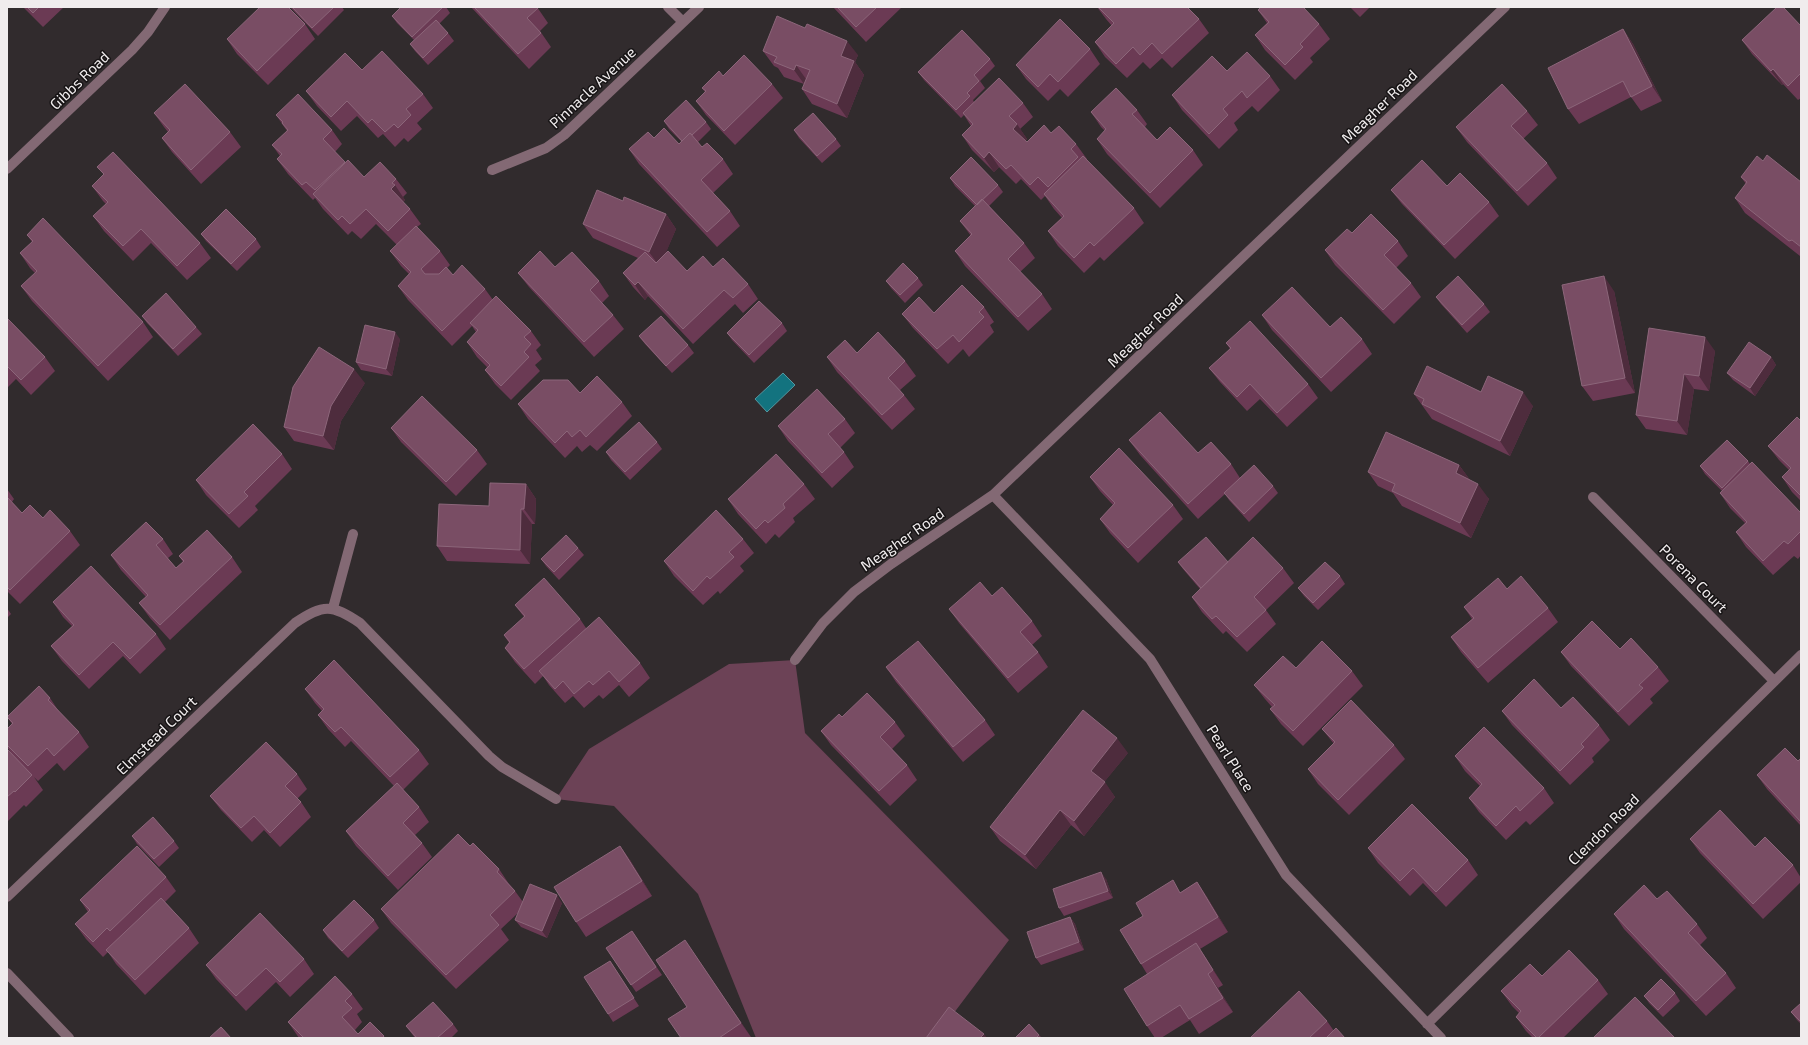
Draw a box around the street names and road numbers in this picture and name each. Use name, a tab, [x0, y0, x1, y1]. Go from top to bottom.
street label: Pinnacle Avenue	[545, 42, 639, 132]
street label: Gibbs Road	[45, 47, 113, 113]
street label: Meagher Road	[1337, 65, 1421, 147]
street label: Meagher Road	[1103, 289, 1187, 371]
street label: Meagher Road	[857, 503, 947, 575]
street label: Porena Court	[1656, 540, 1732, 616]
street label: Elmstead Court	[112, 692, 200, 778]
street label: Pearl Place	[1203, 721, 1259, 795]
street label: Clendon Road	[1564, 790, 1642, 868]

